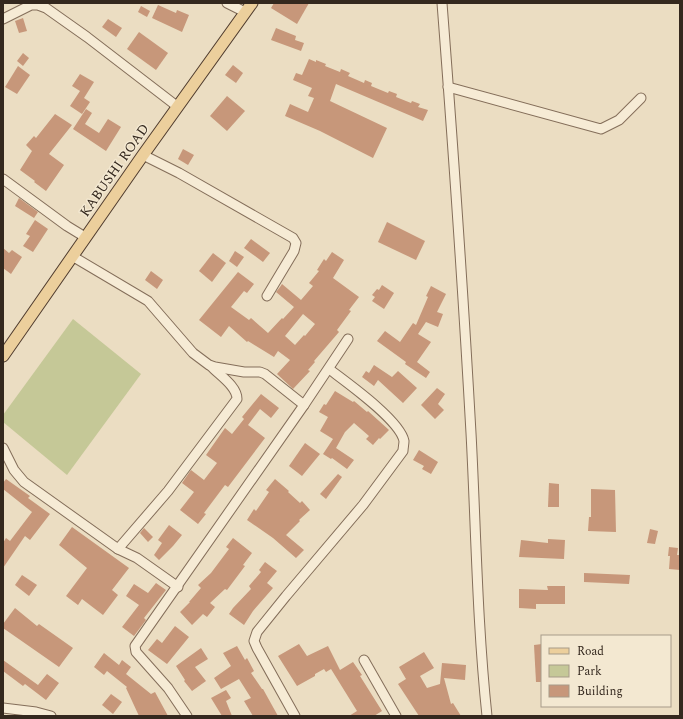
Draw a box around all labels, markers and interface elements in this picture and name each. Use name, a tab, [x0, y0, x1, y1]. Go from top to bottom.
street label: KABUSHI ROAD	[74, 119, 154, 221]
legend	[541, 635, 671, 707]
text: Road	[577, 642, 604, 661]
text: Park	[577, 662, 602, 681]
text: Building	[577, 682, 623, 701]

